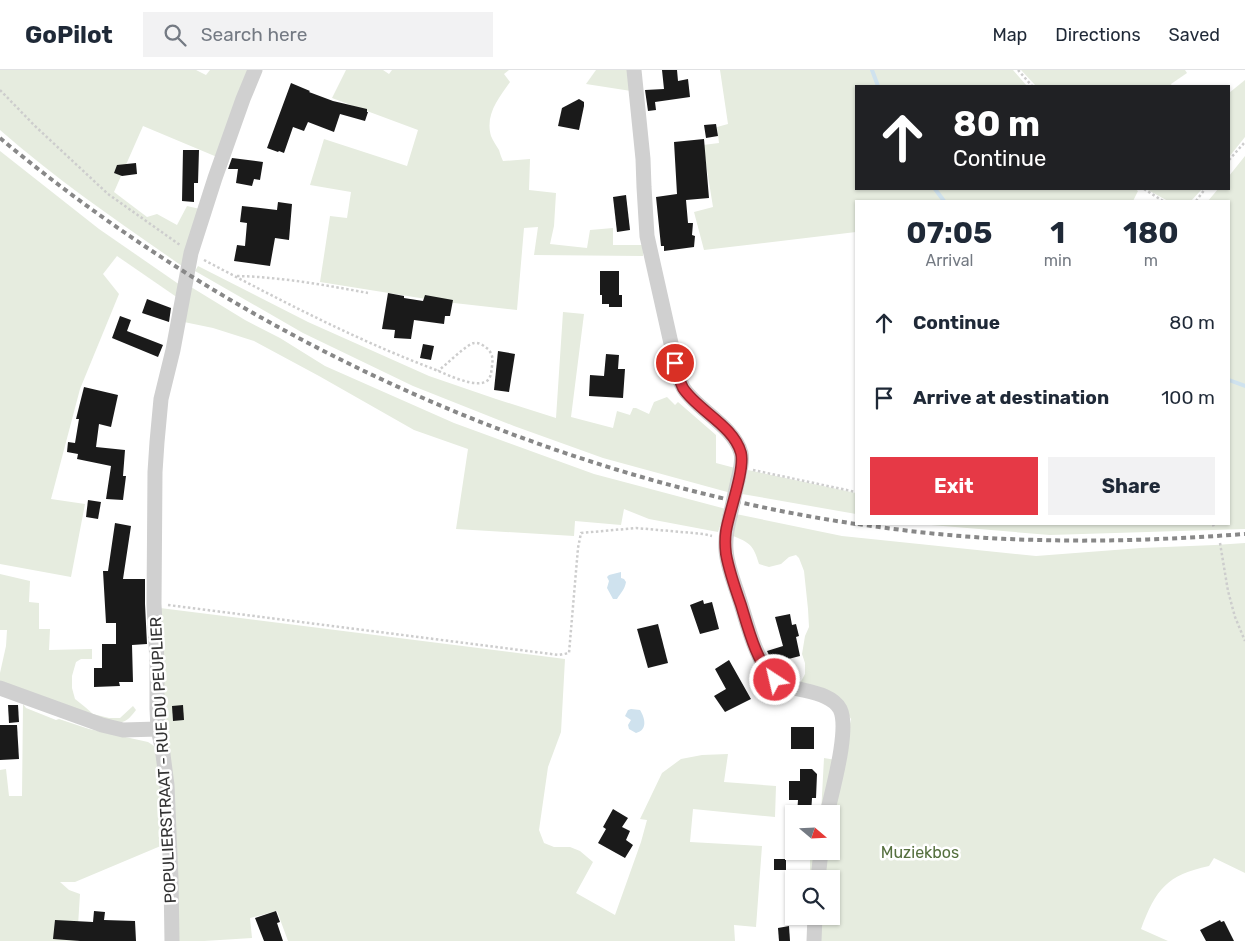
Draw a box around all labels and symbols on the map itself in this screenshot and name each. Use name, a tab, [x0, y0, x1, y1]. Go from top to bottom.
pin	[654, 342, 696, 384]
street label: POPULIERSTRAAT - RUE DU PEUPLIER	[146, 616, 180, 904]
position arrow	[748, 653, 800, 705]
north arrow	[785, 805, 840, 860]
park label: Muziekbos	[881, 843, 959, 862]

